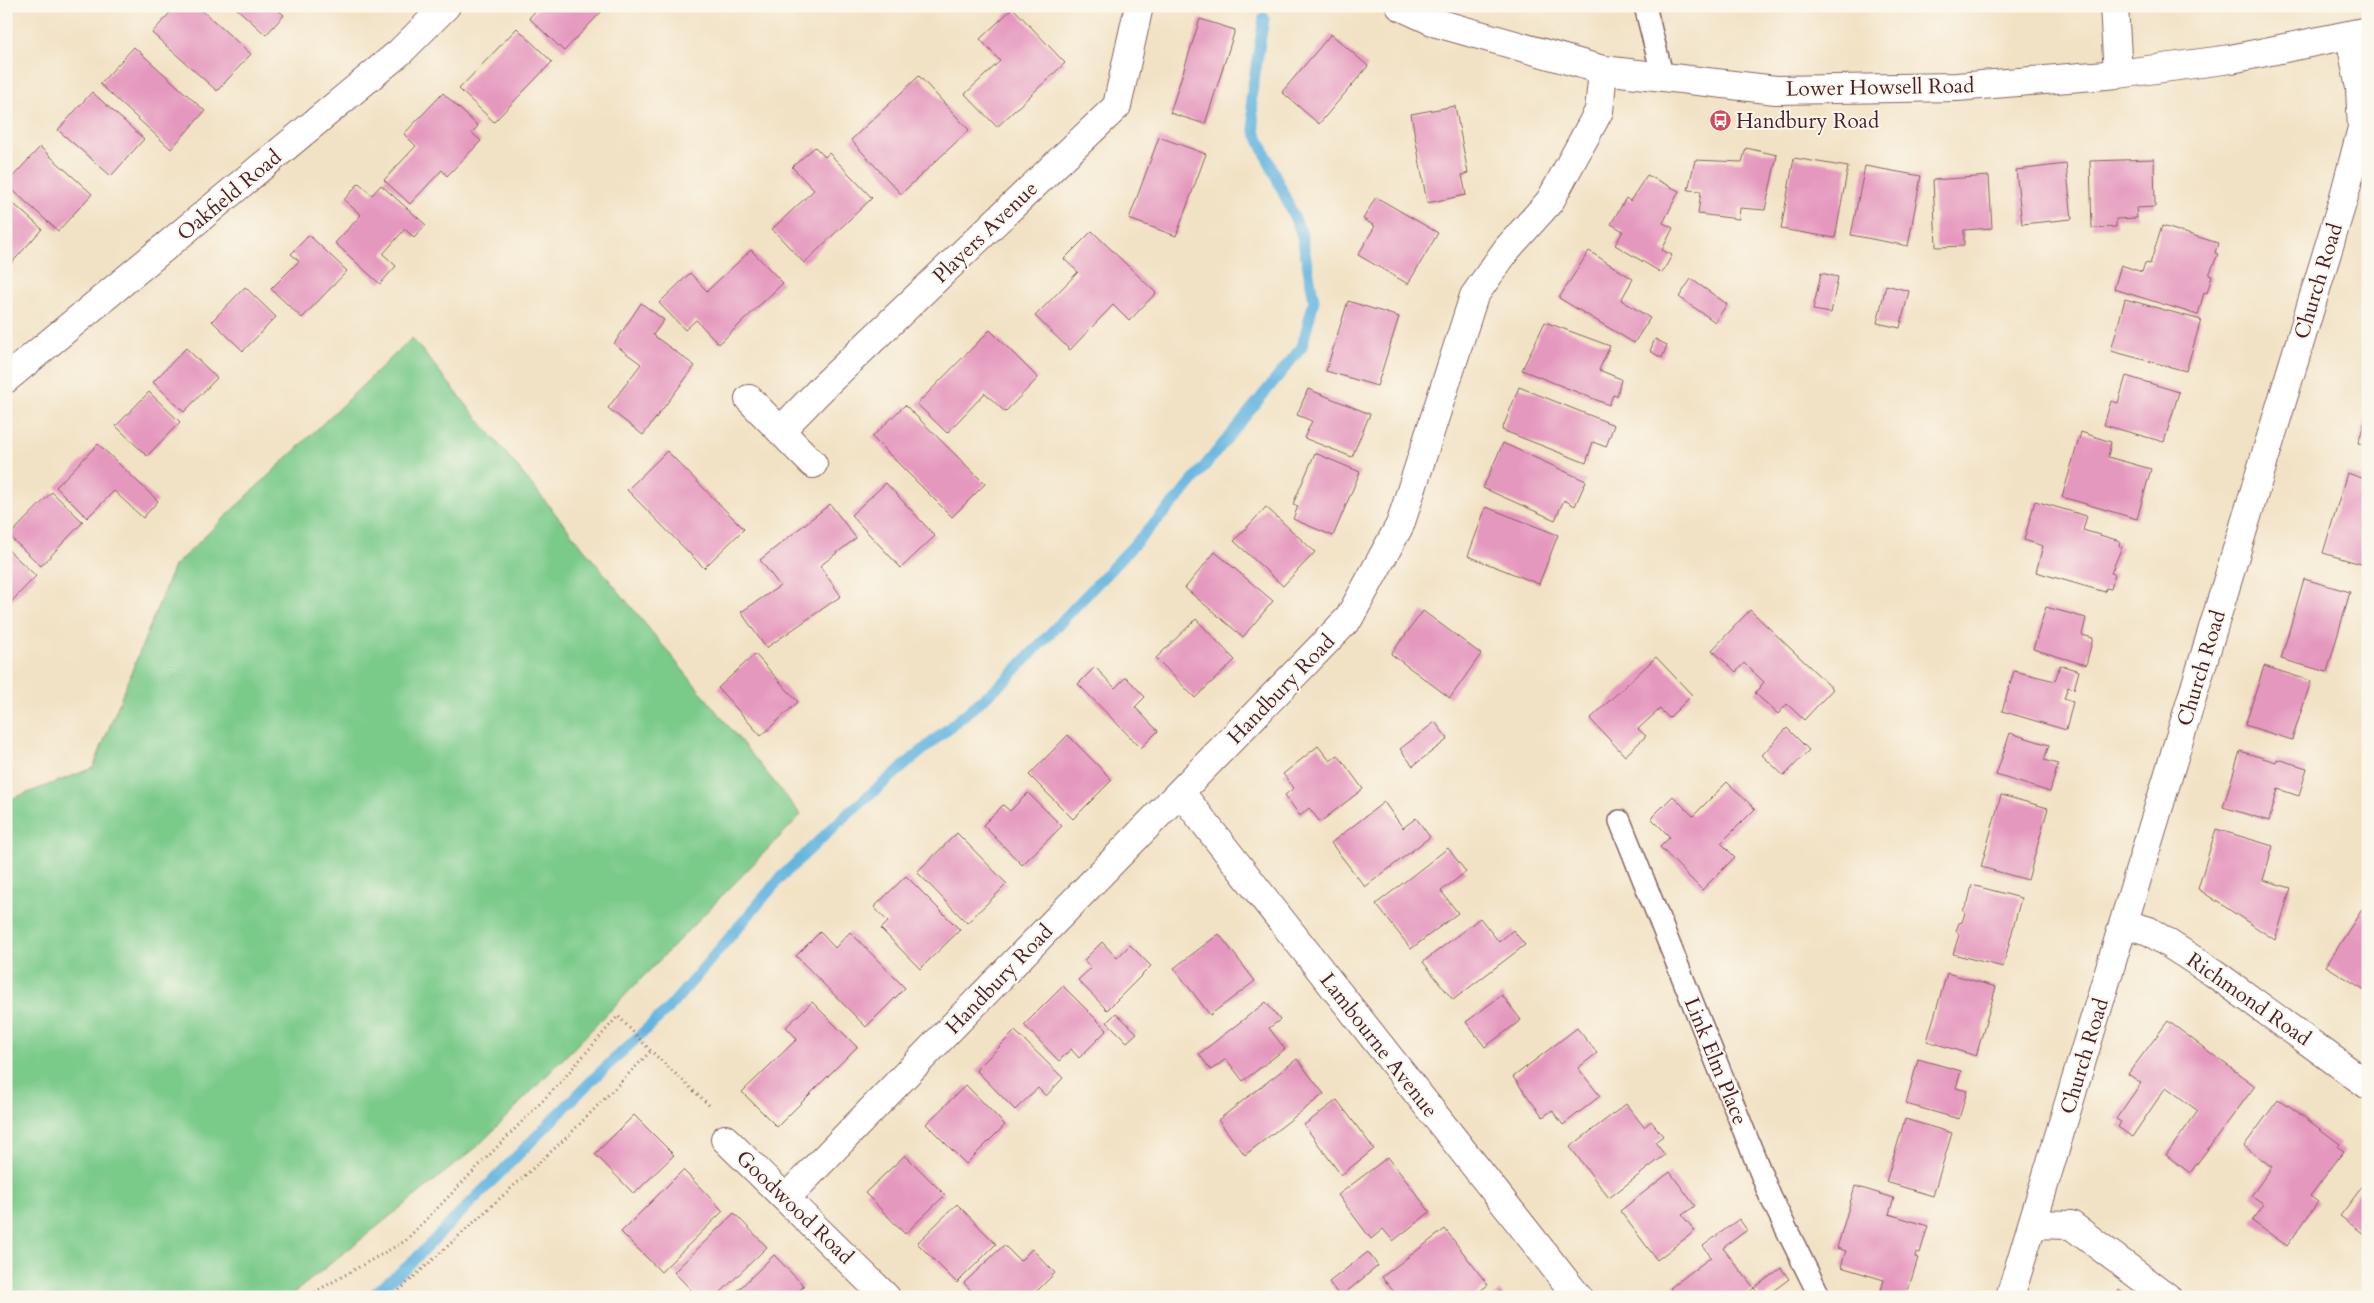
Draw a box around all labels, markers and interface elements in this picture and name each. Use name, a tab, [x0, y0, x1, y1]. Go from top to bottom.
street label: Lower Howsell Road	[1786, 71, 1975, 104]
place label: Handbury Road	[1736, 107, 1879, 136]
bus stop icon: Handbury Road	[1708, 109, 1732, 133]
street label: Oakfield Road	[171, 143, 288, 248]
street label: Players Avenue	[926, 175, 1044, 290]
street label: Church Road	[2287, 220, 2350, 343]
street label: Church Road	[2170, 607, 2233, 730]
street label: Handbury Road	[1221, 628, 1341, 751]
street label: Handbury Road	[939, 918, 1059, 1041]
street label: Richmond Road	[2181, 946, 2317, 1053]
street label: Lambourne Avenue	[1313, 967, 1444, 1124]
street label: Link Elm Place	[1677, 993, 1754, 1129]
street label: Church Road	[2053, 995, 2116, 1118]
street label: Goodwood Road	[730, 1144, 860, 1271]

